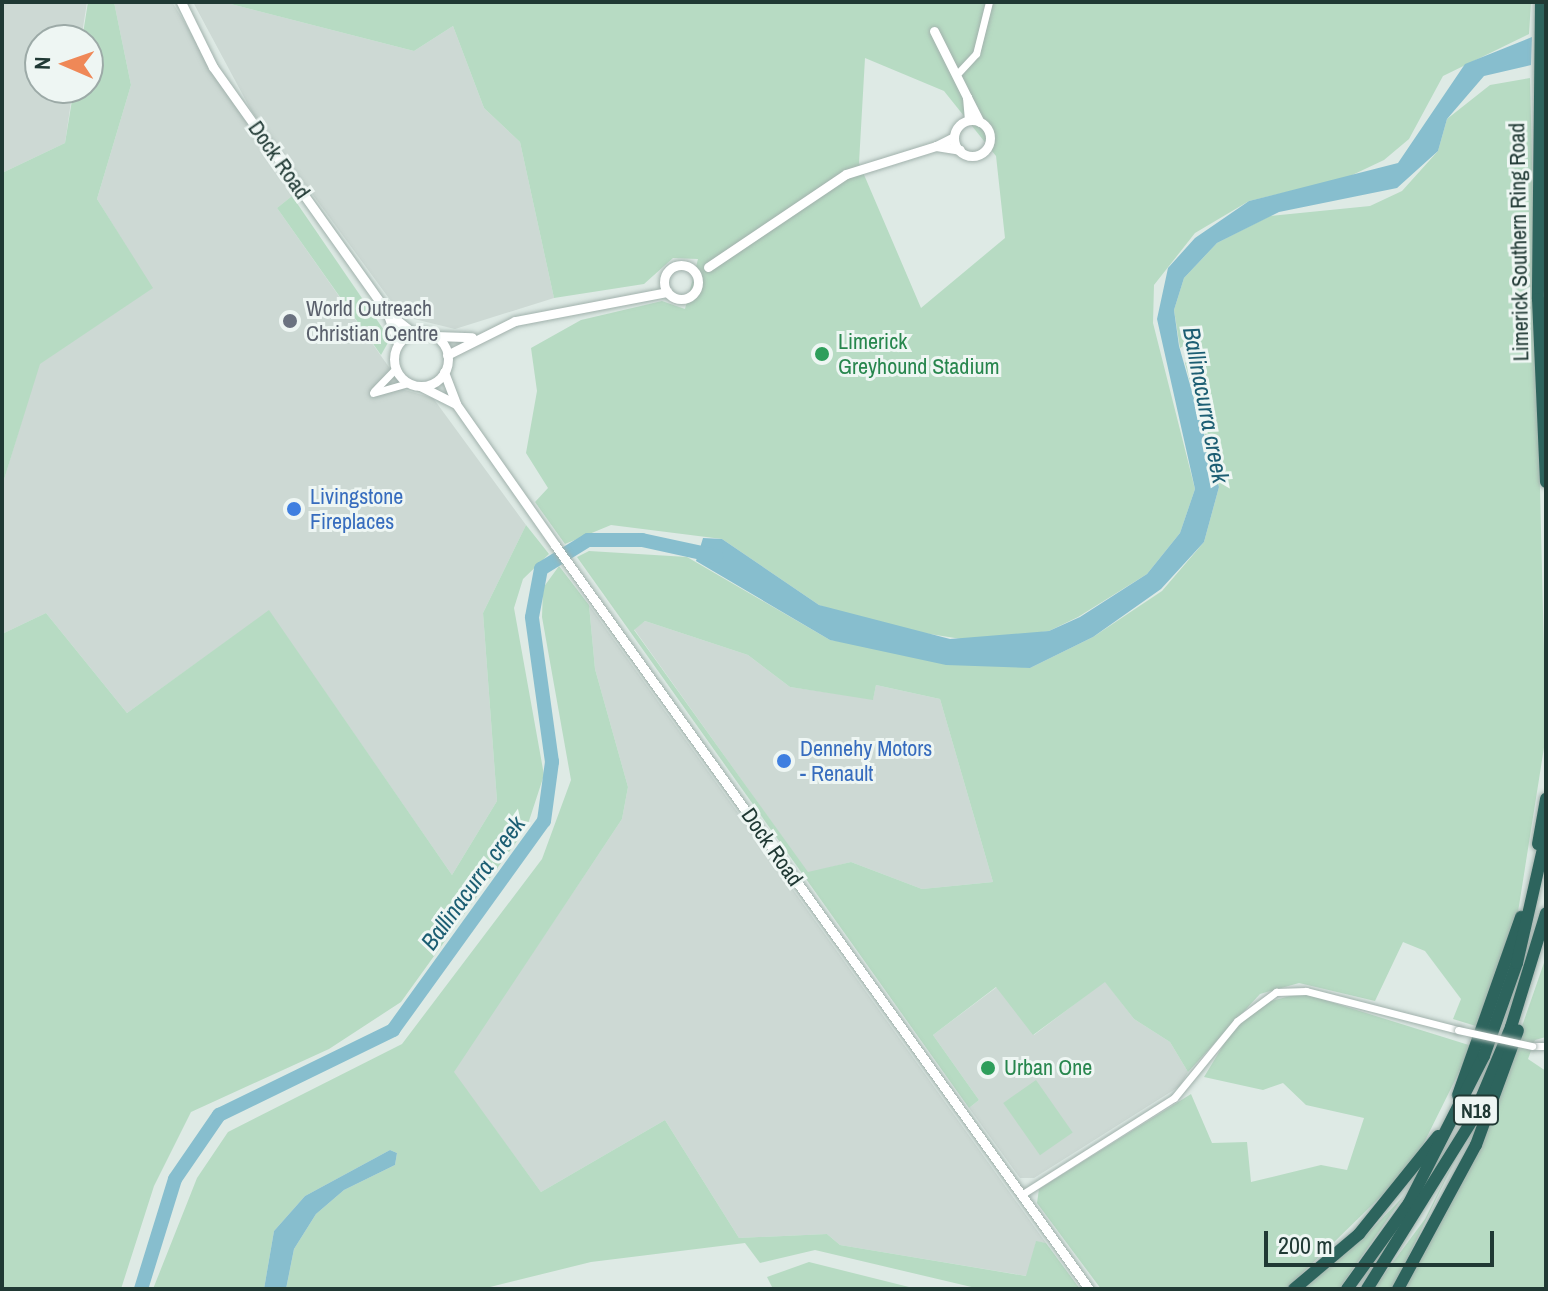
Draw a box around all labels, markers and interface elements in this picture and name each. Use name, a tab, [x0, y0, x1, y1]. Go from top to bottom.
north arrow	[24, 24, 104, 104]
text: N	[27, 56, 57, 70]
street label: Dock Road	[243, 116, 315, 204]
street label: Limerick Southern Ring Road	[1504, 122, 1534, 362]
place label: World Outreach Christian Centre	[306, 295, 438, 346]
marker: World Outreach Christian Centre	[281, 312, 299, 330]
water label: Ballinacurra creek	[1177, 324, 1235, 486]
place label: Limerick Greyhound Stadium	[838, 328, 999, 380]
marker: Limerick Greyhound Stadium	[813, 345, 831, 363]
place label: Livingstone Fireplaces	[310, 483, 403, 534]
marker: Livingstone Fireplaces	[285, 500, 303, 518]
place label: Dennehy Motors - Renault	[800, 735, 932, 786]
marker: Dennehy Motors - Renault	[775, 752, 793, 770]
street label: Dock Road	[736, 803, 808, 891]
water label: Ballinacurra creek	[415, 810, 531, 956]
place label: Urban One	[1004, 1055, 1092, 1081]
marker: Urban One	[979, 1059, 997, 1077]
road number: N18	[1452, 1094, 1500, 1126]
scale bar	[1268, 1215, 1498, 1265]
text: 200 m	[1278, 1229, 1333, 1261]

